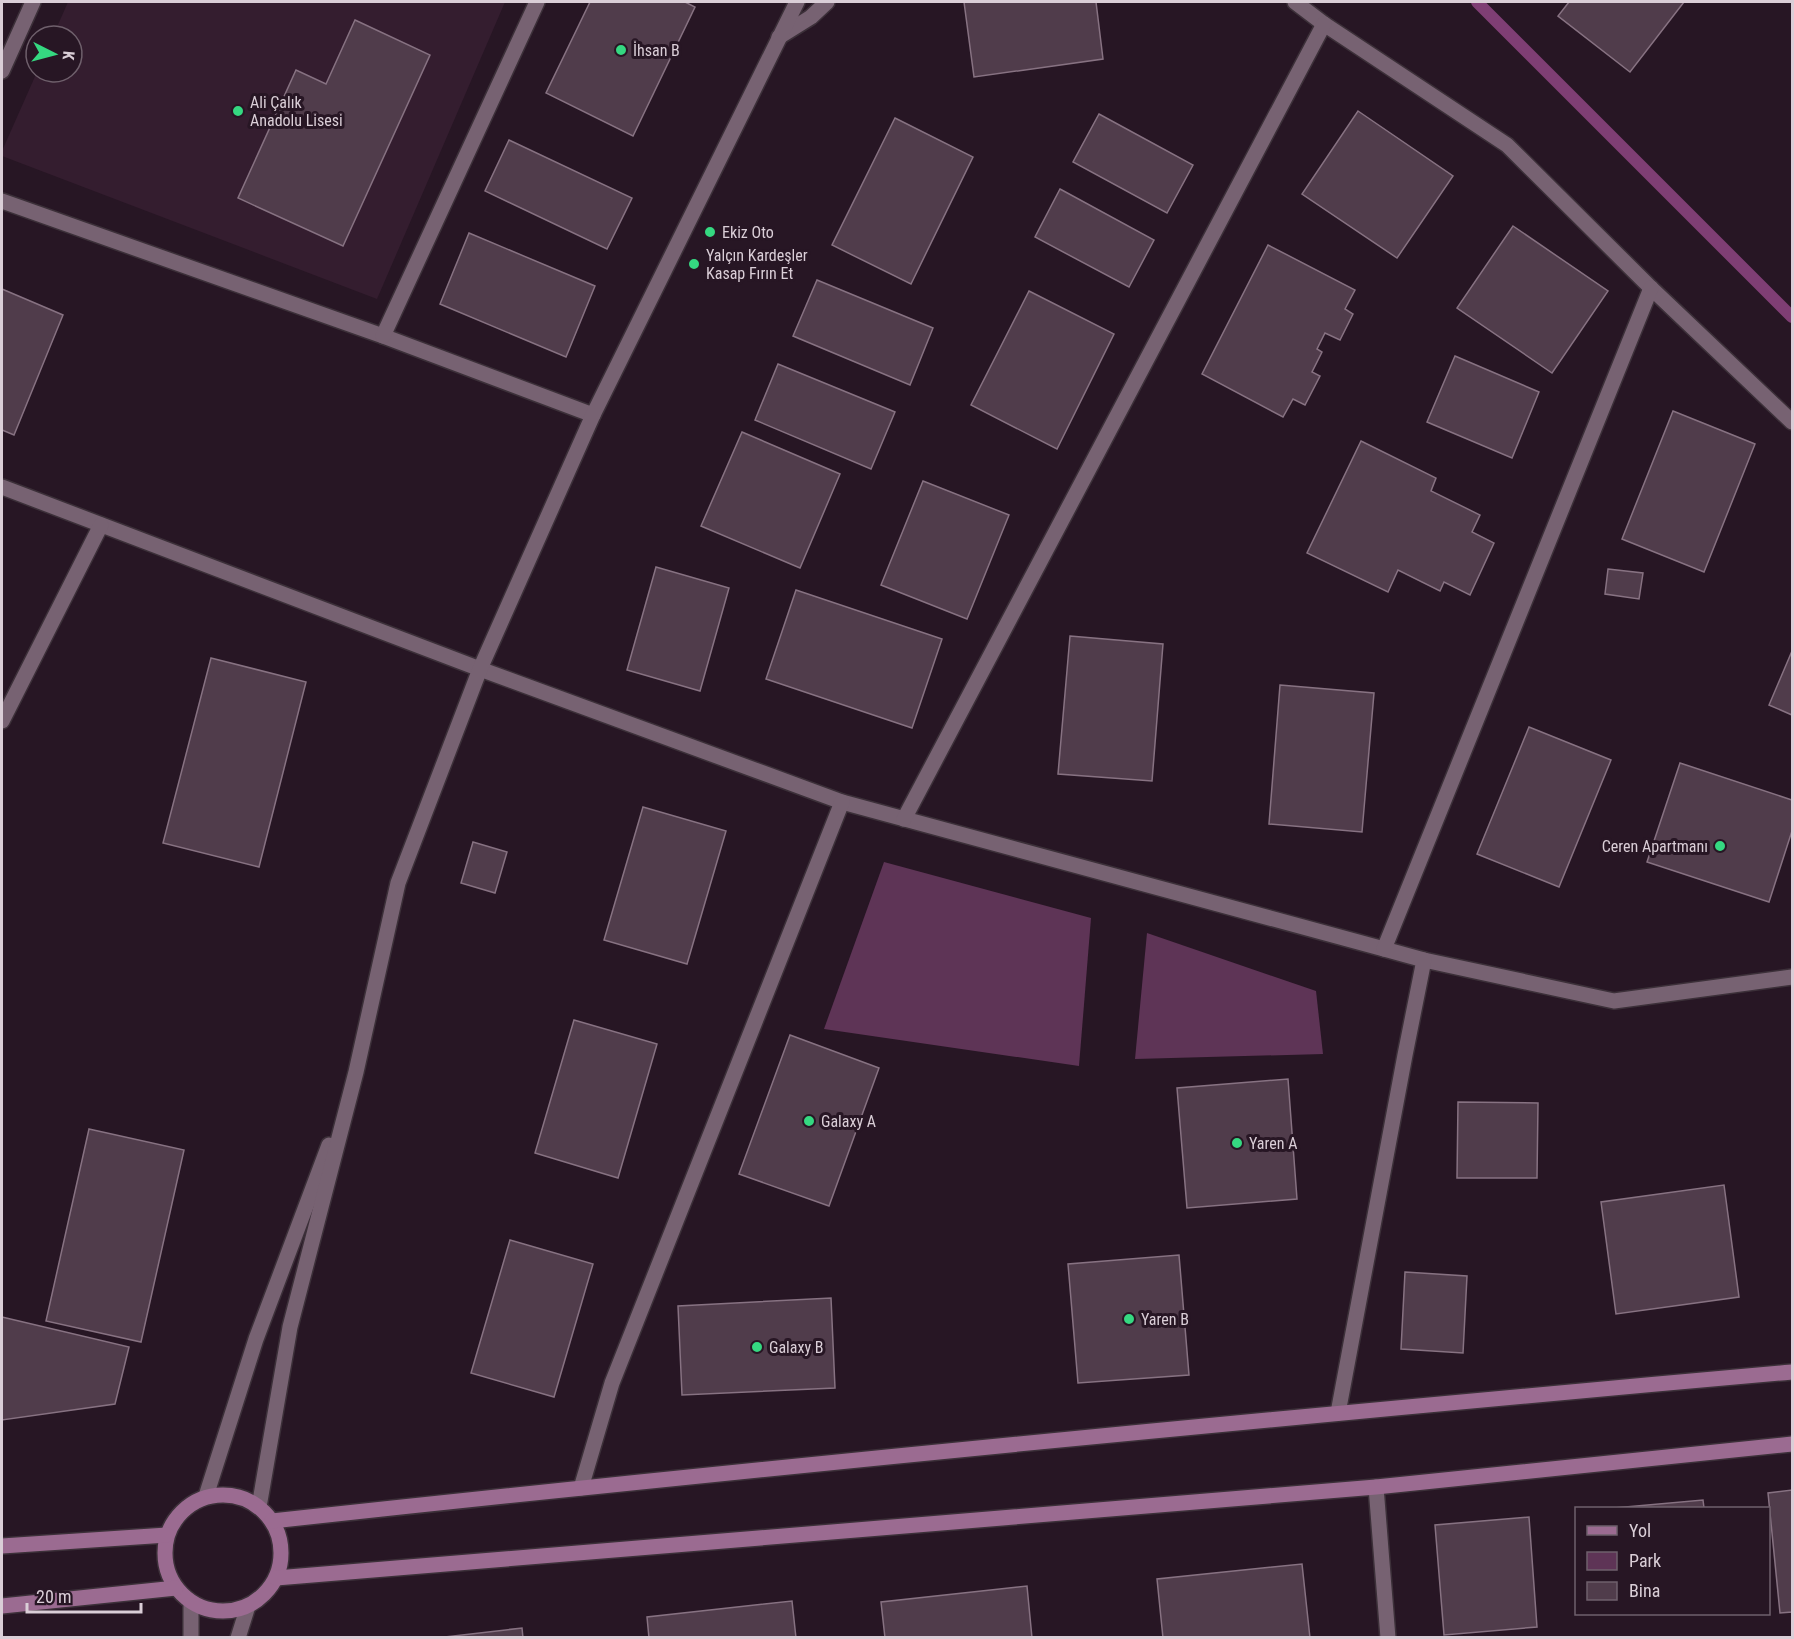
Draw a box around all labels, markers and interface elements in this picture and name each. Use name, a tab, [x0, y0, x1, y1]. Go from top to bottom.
north arrow	[24, 24, 84, 84]
place label: İhsan B	[633, 41, 680, 60]
marker: İhsan B	[614, 43, 628, 57]
text: K	[58, 50, 78, 61]
place label: Ali Çalık Anadolu Lisesi	[250, 93, 343, 130]
marker: Ali Çalık Anadolu Lisesi	[231, 104, 245, 118]
place label: Ekiz Oto	[722, 223, 774, 242]
marker: Ekiz Oto	[703, 225, 717, 239]
place label: Yalçın Kardeşler Kasap Fırın Et	[706, 246, 808, 283]
marker: Yalçın Kardeşler Kasap Fırın Et	[687, 257, 701, 271]
place label: Ceren Apartmanı	[1602, 837, 1708, 856]
marker: Ceren Apartmanı	[1713, 839, 1727, 853]
place label: Galaxy A	[821, 1112, 876, 1131]
marker: Galaxy A	[802, 1114, 816, 1128]
place label: Yaren A	[1249, 1134, 1297, 1153]
marker: Yaren A	[1230, 1136, 1244, 1150]
place label: Yaren B	[1141, 1310, 1189, 1329]
marker: Yaren B	[1122, 1312, 1136, 1326]
place label: Galaxy B	[769, 1338, 824, 1357]
marker: Galaxy B	[750, 1340, 764, 1354]
legend	[1575, 1507, 1770, 1615]
text: Yol	[1629, 1520, 1651, 1541]
text: Park	[1629, 1550, 1661, 1571]
scale bar	[27, 1576, 141, 1614]
text: Bina	[1629, 1580, 1660, 1601]
text: 20 m	[36, 1586, 71, 1607]

